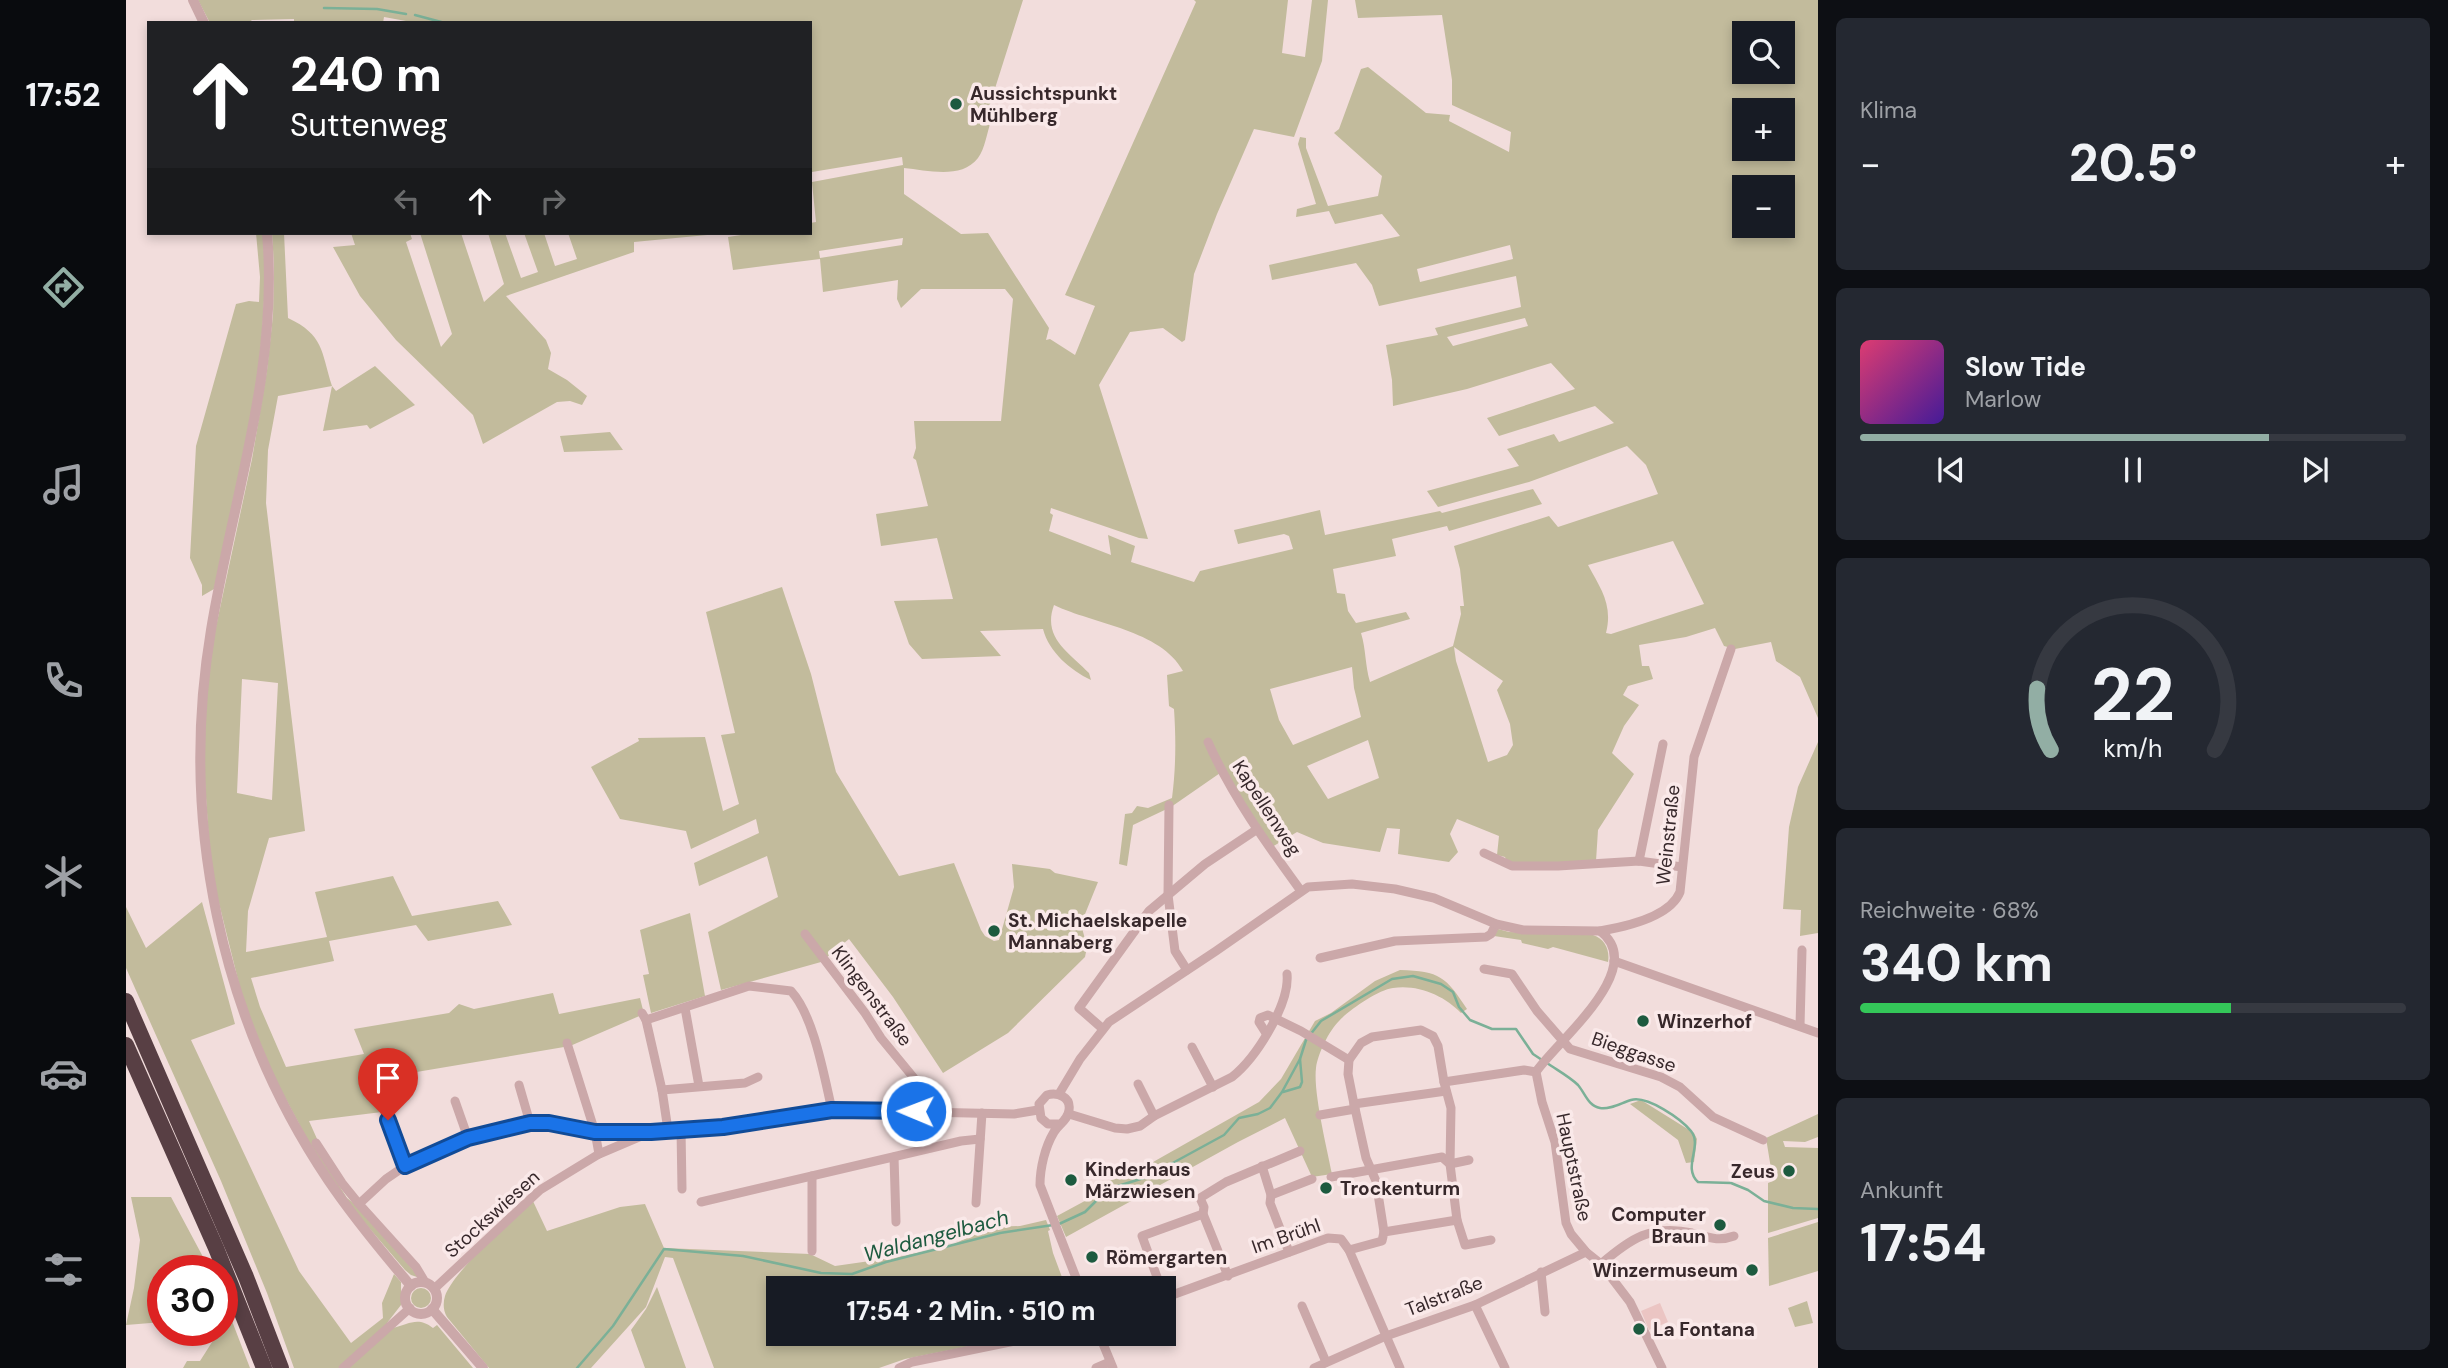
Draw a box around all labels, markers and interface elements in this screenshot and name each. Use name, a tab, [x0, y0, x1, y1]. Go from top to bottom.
map controls	[1732, 21, 1795, 238]
button: search	[1732, 21, 1795, 84]
text: 240 m	[290, 42, 442, 106]
icon: ahead	[175, 49, 266, 140]
text: 17:52	[25, 74, 101, 116]
place label: Aussichtspunkt Mühlberg	[970, 81, 1117, 128]
text: Klima	[1860, 95, 1917, 125]
marker: Aussichtspunkt Mühlberg	[948, 96, 964, 112]
button: +	[1732, 98, 1795, 161]
text: Suttenweg	[290, 104, 448, 146]
text: 20.5°	[2069, 129, 2197, 197]
text: −	[1860, 139, 1881, 189]
text: +	[2385, 139, 2406, 189]
button: −	[1732, 175, 1795, 238]
icon: left	[388, 182, 426, 220]
icon: ahead	[461, 182, 499, 220]
icon: right	[534, 182, 572, 220]
icon: directions	[39, 263, 88, 312]
text: Slow Tide	[1965, 350, 2086, 384]
text: Marlow	[1965, 384, 2041, 414]
icon: previous	[1932, 451, 1970, 489]
icon: pause	[2114, 451, 2152, 489]
icon: next	[2296, 451, 2334, 489]
icon: music	[39, 460, 88, 509]
text: 22	[2091, 648, 2175, 743]
icon: phone	[39, 656, 88, 705]
text: km/h	[2103, 732, 2163, 765]
street label: Kapellenweg	[1227, 755, 1307, 861]
street label: Weinstraße	[1650, 784, 1686, 886]
icon: climate	[39, 852, 88, 901]
text: Reichweite · 68%	[1860, 895, 2039, 925]
place label: St. Michaelskapelle Mannaberg	[1008, 908, 1187, 955]
marker: St. Michaelskapelle Mannaberg	[986, 923, 1002, 939]
text: 340 km	[1860, 929, 2053, 997]
street label: Klingenstraße	[826, 941, 918, 1051]
place label: Winzerhof	[1657, 1009, 1752, 1034]
marker: Winzerhof	[1635, 1013, 1651, 1029]
street label: Bieggasse	[1588, 1026, 1680, 1078]
pin	[358, 1048, 418, 1120]
icon: car	[39, 1049, 88, 1098]
icon: arrive	[369, 1059, 407, 1097]
position arrow	[879, 1074, 953, 1148]
street label: Hauptstraße	[1550, 1111, 1598, 1223]
place label: Kinderhaus Märzwiesen	[1085, 1157, 1196, 1204]
place label: Zeus	[1731, 1159, 1775, 1184]
marker: Zeus	[1781, 1163, 1797, 1179]
street label: Stockswiesen	[439, 1165, 545, 1263]
marker: Kinderhaus Märzwiesen	[1063, 1172, 1079, 1188]
text: Ankunft	[1860, 1175, 1943, 1205]
place label: Trockenturm	[1340, 1176, 1460, 1201]
marker: Trockenturm	[1318, 1180, 1334, 1196]
place label: Computer Braun	[1611, 1202, 1706, 1249]
water label: Waldangelbach	[860, 1203, 1012, 1269]
text: 17:54	[1860, 1209, 1986, 1277]
street label: Im Brühl	[1248, 1213, 1324, 1259]
marker: Computer Braun	[1712, 1217, 1728, 1233]
icon: filters	[39, 1245, 88, 1294]
place label: Römergarten	[1106, 1245, 1227, 1270]
marker: Römergarten	[1084, 1249, 1100, 1265]
speed limit sign: 30	[147, 1255, 238, 1346]
place label: Winzermuseum	[1592, 1258, 1738, 1283]
marker: Winzermuseum	[1744, 1262, 1760, 1278]
street label: Talstraße	[1402, 1270, 1486, 1322]
text: 17:54 · 2 Min. · 510 m	[846, 1294, 1096, 1328]
place label: La Fontana	[1653, 1317, 1755, 1342]
marker: La Fontana	[1631, 1321, 1647, 1337]

